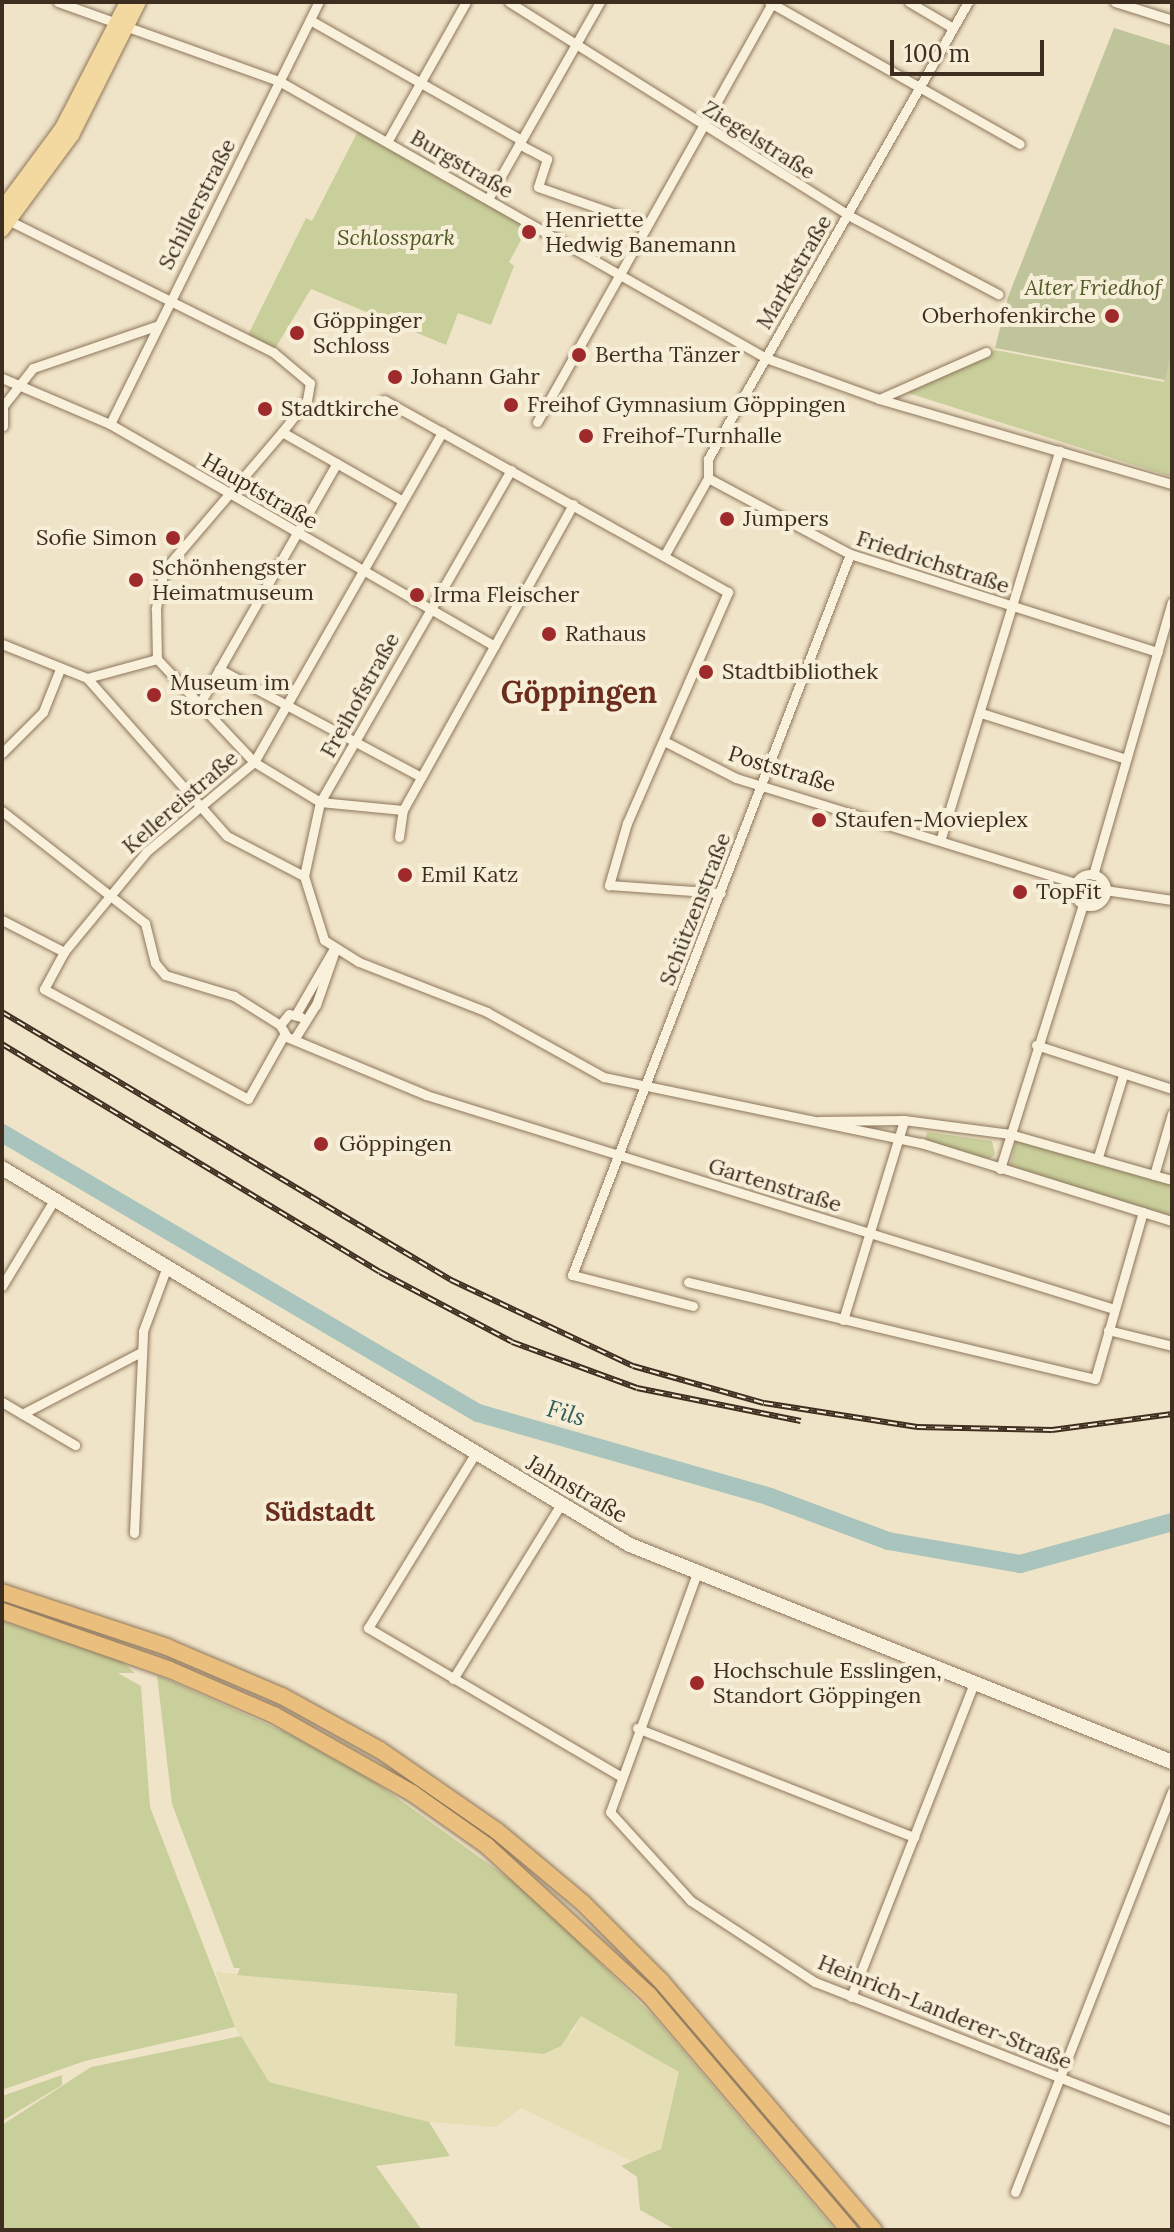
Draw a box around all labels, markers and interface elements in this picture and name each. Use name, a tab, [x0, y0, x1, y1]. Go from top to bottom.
scale bar	[894, 24, 1048, 74]
text: 100 m	[904, 38, 970, 69]
street label: Ziegelstraße	[698, 95, 820, 185]
street label: Burgstraße	[406, 124, 518, 204]
street label: Schillerstraße	[153, 134, 241, 274]
place label: Henriette Hedwig Banemann	[545, 206, 736, 258]
street label: Marktstraße	[751, 210, 837, 334]
marker: Henriette Hedwig Banemann	[520, 223, 538, 241]
park label: Schlosspark	[337, 225, 455, 251]
park label: Alter Friedhof	[1024, 275, 1162, 301]
place label: Oberhofenkirche	[922, 303, 1096, 329]
place label: Göppinger Schloss	[313, 307, 422, 358]
marker: Oberhofenkirche	[1103, 307, 1121, 325]
marker: Göppinger Schloss	[288, 324, 306, 342]
place label: Bertha Tänzer	[595, 342, 740, 368]
marker: Bertha Tänzer	[570, 346, 588, 364]
place label: Johann Gahr	[411, 364, 540, 390]
marker: Johann Gahr	[386, 368, 404, 386]
place label: Freihof Gymnasium Göppingen	[527, 392, 846, 418]
place label: Stadtkirche	[281, 396, 399, 422]
marker: Freihof Gymnasium Göppingen	[502, 396, 520, 414]
marker: Stadtkirche	[256, 400, 274, 418]
place label: Freihof-Turnhalle	[602, 423, 782, 449]
marker: Freihof-Turnhalle	[577, 427, 595, 445]
street label: Hauptstraße	[197, 447, 323, 535]
place label: Jumpers	[743, 506, 829, 532]
marker: Jumpers	[718, 510, 736, 528]
place label: Sofie Simon	[36, 525, 157, 551]
street label: Friedrichstraße	[853, 525, 1013, 599]
marker: Sofie Simon	[164, 529, 182, 547]
place label: Schönhengster Heimatmuseum	[152, 554, 314, 606]
marker: Schönhengster Heimatmuseum	[127, 571, 145, 589]
place label: Irma Fleischer	[433, 582, 579, 608]
marker: Irma Fleischer	[408, 586, 426, 604]
place label: Rathaus	[565, 621, 646, 647]
marker: Rathaus	[540, 625, 558, 643]
street label: Freihofstraße	[315, 628, 405, 762]
place label: Stadtbibliothek	[722, 659, 878, 685]
marker: Stadtbibliothek	[697, 663, 715, 681]
place label: Museum im Storchen	[170, 669, 290, 720]
district label: Göppingen	[501, 674, 657, 710]
marker: Museum im Storchen	[145, 686, 163, 704]
street label: Poststraße	[725, 740, 839, 798]
street label: Kellereistraße	[117, 745, 243, 859]
place label: Staufen-Movieplex	[835, 807, 1028, 833]
marker: Staufen-Movieplex	[810, 811, 828, 829]
street label: Schützenstraße	[654, 829, 736, 989]
place label: Emil Katz	[421, 862, 518, 888]
marker: Emil Katz	[396, 866, 414, 884]
place label: TopFit	[1036, 879, 1101, 905]
marker: TopFit	[1011, 883, 1029, 901]
place label: Göppingen	[339, 1131, 452, 1157]
marker: Göppingen	[310, 1133, 332, 1155]
street label: Gartenstraße	[705, 1152, 845, 1218]
water label: Fils	[544, 1394, 588, 1432]
street label: Jahnstraße	[522, 1450, 632, 1528]
district label: Südstadt	[265, 1496, 375, 1528]
place label: Hochschule Esslingen, Standort Göppingen	[713, 1657, 942, 1708]
marker: Hochschule Esslingen, Standort Göppingen	[688, 1674, 706, 1692]
street label: Heinrich-Landerer-Straße	[814, 1949, 1076, 2075]

